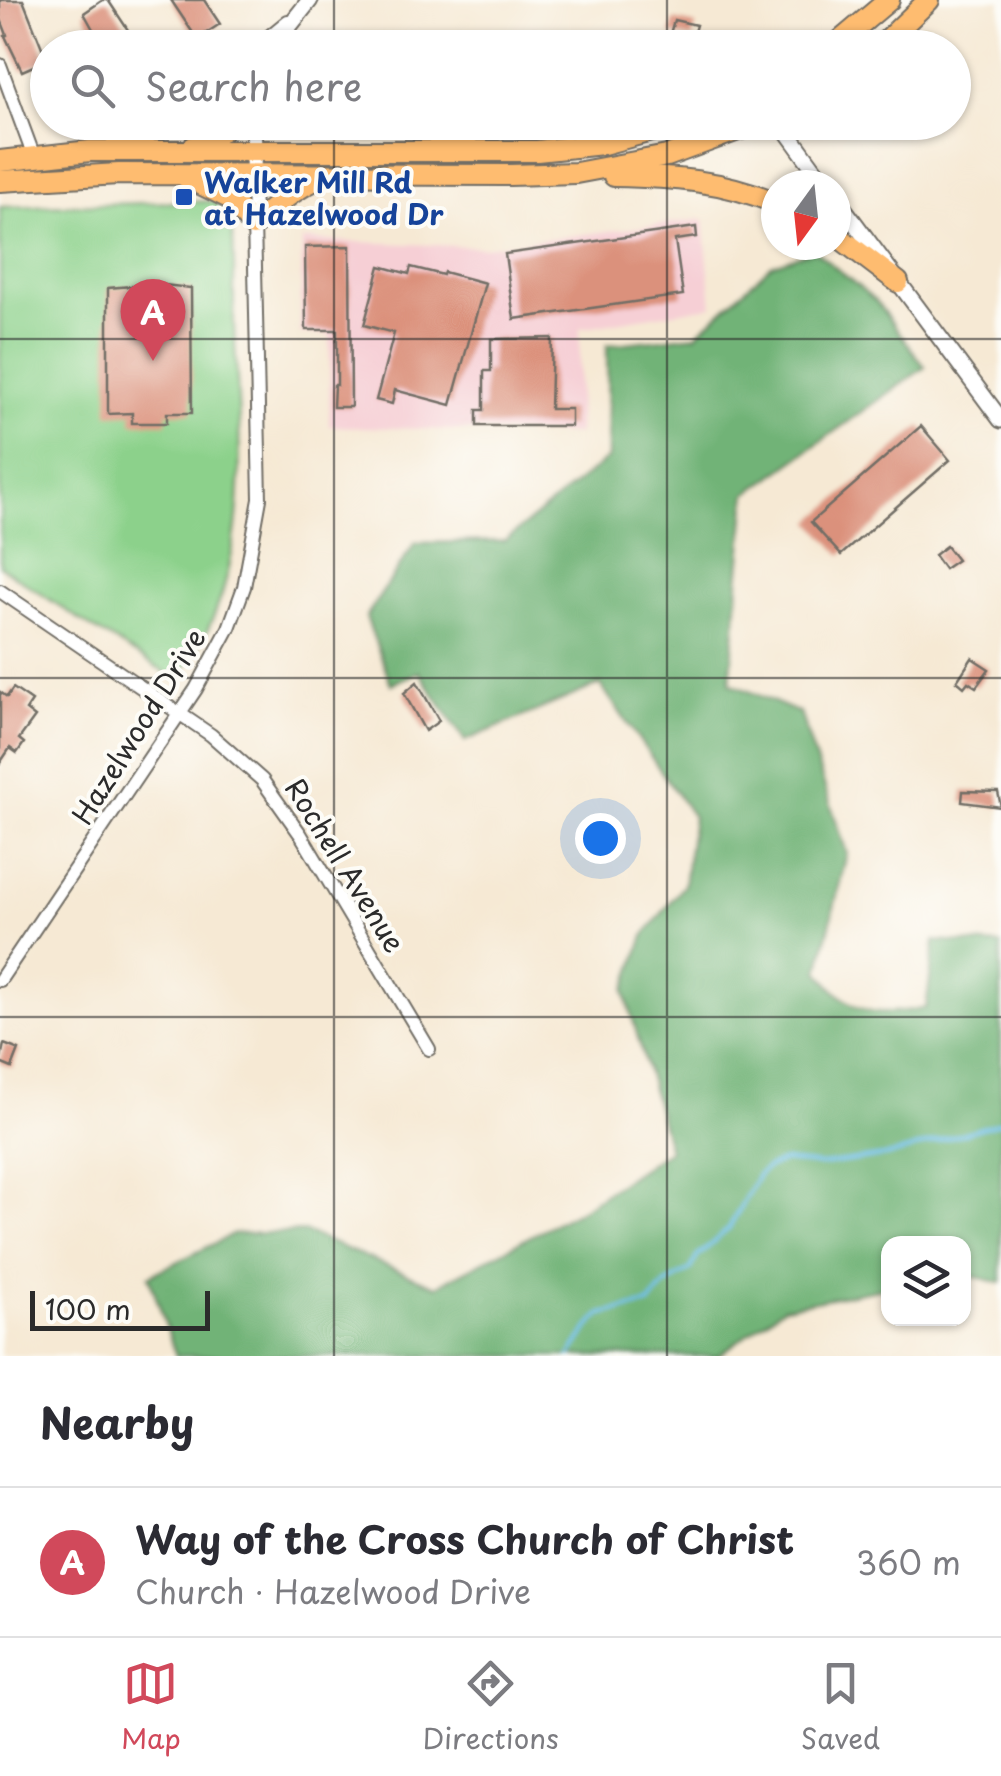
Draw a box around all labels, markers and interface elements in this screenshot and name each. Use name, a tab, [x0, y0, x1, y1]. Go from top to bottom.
search box	[30, 30, 971, 140]
text: Search here	[145, 57, 362, 114]
icon: search	[65, 58, 120, 113]
place label: Walker Mill Rd at Hazelwood Dr	[204, 160, 444, 235]
north arrow	[761, 170, 851, 260]
marker: Walker Mill Rd at Hazelwood Dr	[173, 186, 195, 208]
pin: A	[120, 278, 186, 361]
street label: Hazelwood Drive	[60, 619, 216, 833]
street label: Rochell Avenue	[275, 770, 417, 960]
your location	[575, 813, 626, 864]
map controls	[881, 1236, 971, 1326]
button: layers	[881, 1236, 971, 1326]
scale bar	[30, 1286, 210, 1330]
text: 100 m	[45, 1287, 131, 1330]
text: Nearby	[40, 1390, 194, 1453]
text: Way of the Cross Church of Christ	[135, 1510, 794, 1567]
text: A	[60, 1538, 85, 1586]
text: 360 m	[856, 1538, 961, 1586]
text: Church · Hazelwood Drive	[135, 1567, 531, 1615]
tab: Map	[121, 1656, 181, 1759]
tab: Directions	[423, 1656, 559, 1759]
tab: Saved	[801, 1656, 880, 1759]

